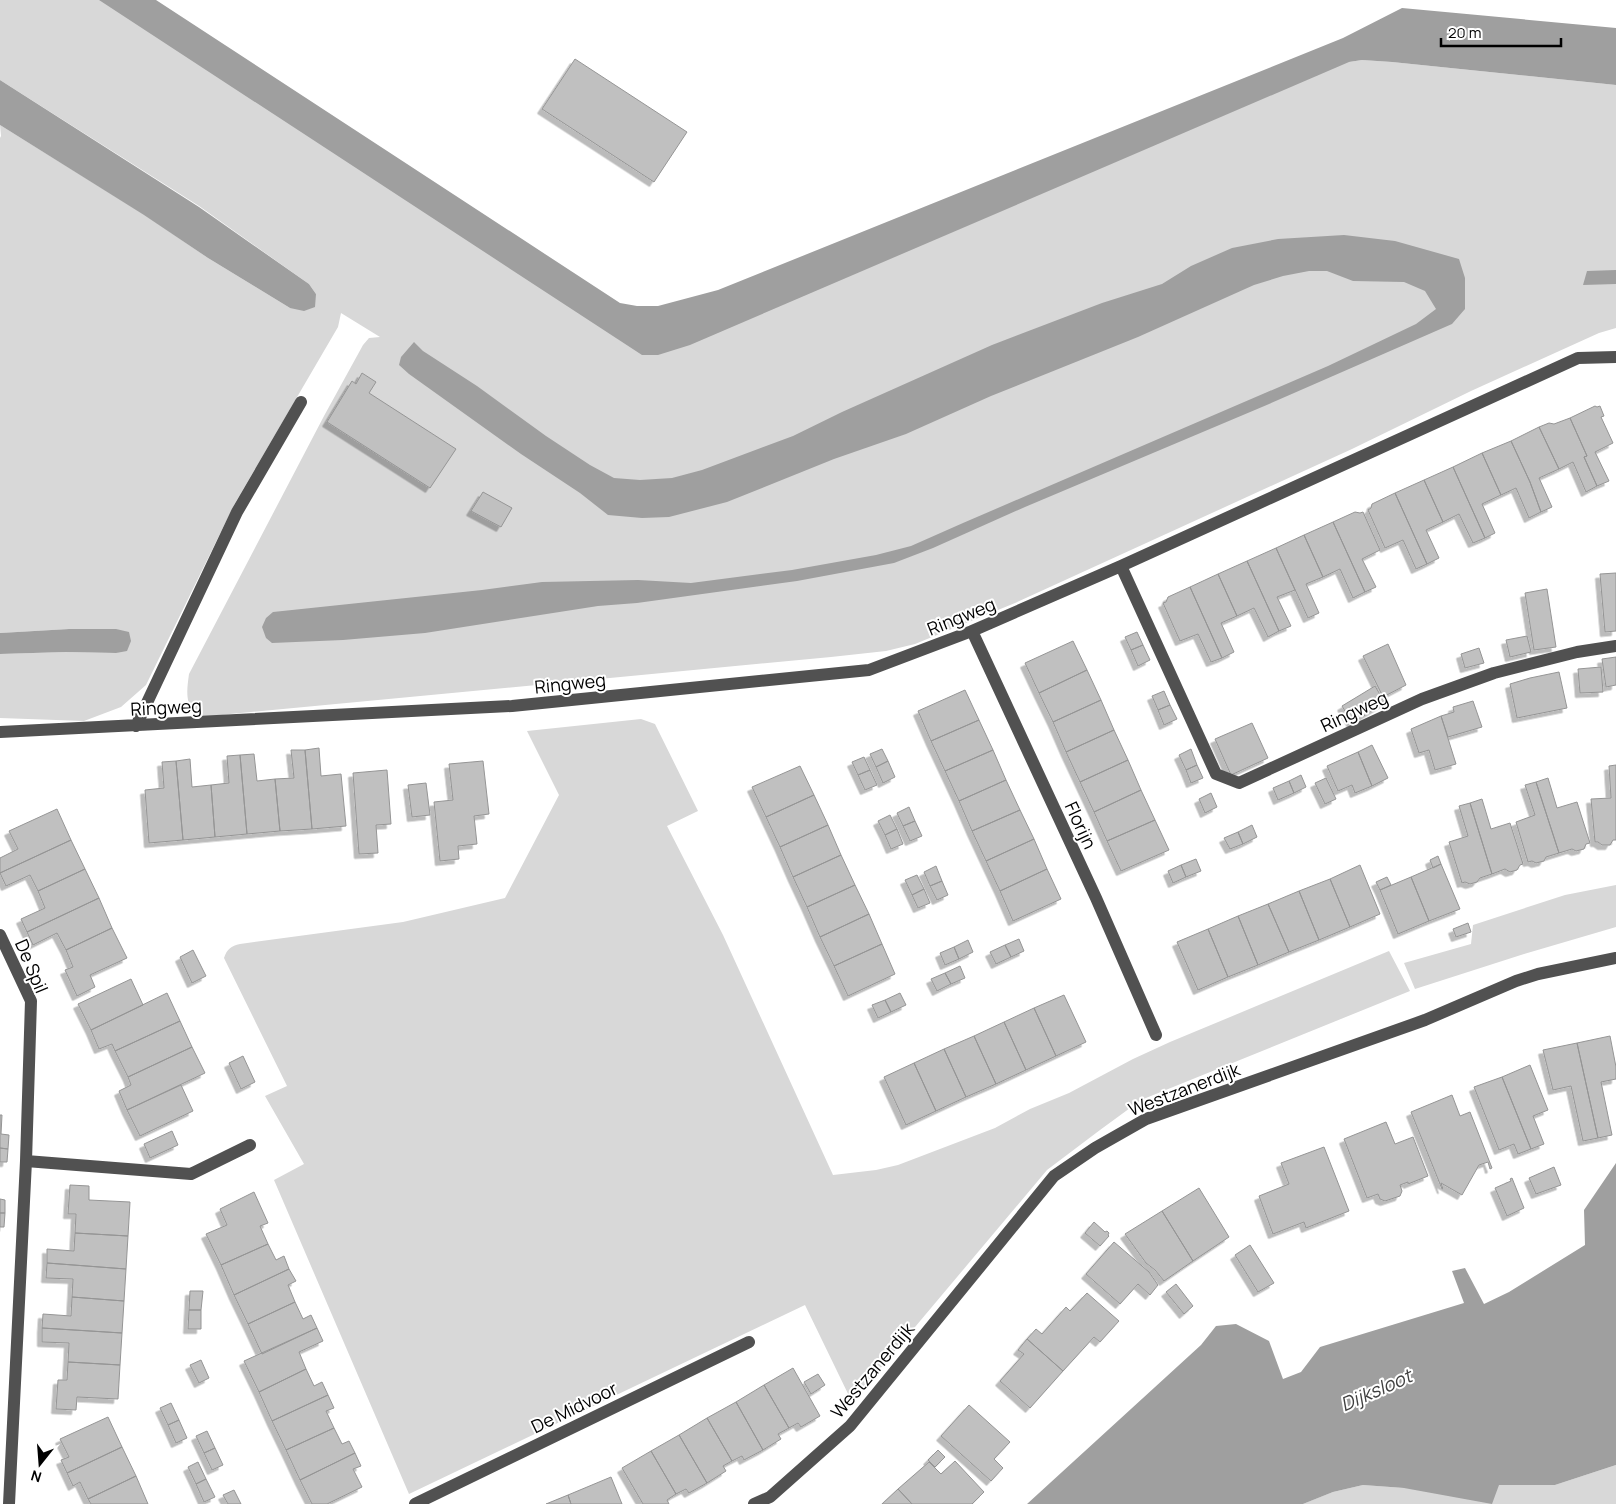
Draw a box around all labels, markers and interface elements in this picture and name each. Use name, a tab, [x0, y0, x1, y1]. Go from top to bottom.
scale bar	[1441, 15, 1561, 47]
text: 20 m	[1448, 22, 1481, 43]
street label: Ringweg	[923, 591, 999, 641]
street label: Ringweg	[533, 667, 607, 699]
street label: Ringweg	[1317, 685, 1391, 737]
street label: Ringweg	[130, 693, 202, 721]
street label: Florijn	[1060, 797, 1102, 853]
street label: De Spil	[10, 935, 54, 997]
street label: Westzanerdijk	[1125, 1056, 1244, 1121]
street label: Westzanerdijk	[825, 1316, 920, 1423]
water label: Dijksloot	[1336, 1362, 1418, 1417]
street label: De Midvoor	[527, 1376, 621, 1438]
north arrow	[15, 1439, 65, 1489]
text: N	[28, 1466, 44, 1487]

